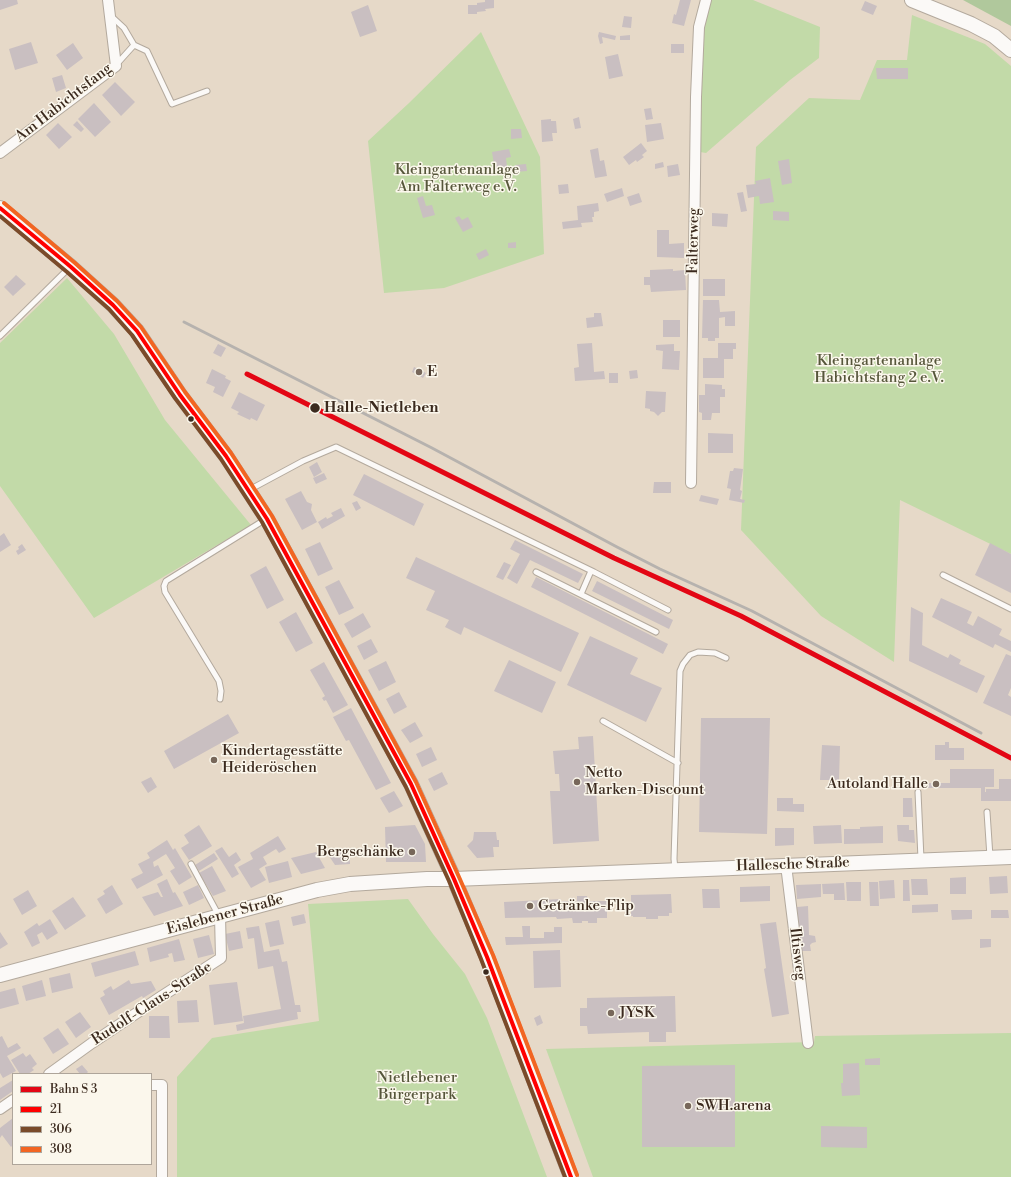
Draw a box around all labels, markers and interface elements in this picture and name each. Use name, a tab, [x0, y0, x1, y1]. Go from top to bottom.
street label: Am Habichtsfang	[12, 60, 116, 146]
park label: Kleingartenanlage Am Falterweg e.V.	[395, 161, 519, 196]
street label: Falterweg	[684, 208, 704, 274]
park label: Kleingartenanlage Habichtsfang 2 e.V.	[814, 352, 944, 387]
place label: E	[427, 363, 437, 381]
marker: E	[414, 367, 424, 377]
place label: Halle-Nietleben	[324, 399, 438, 417]
marker: Halle-Nietleben	[308, 401, 322, 415]
unlabelled marker	[186, 414, 196, 424]
place label: Kindertagesstätte Heideröschen	[222, 742, 343, 777]
marker: Kindertagesstätte Heideröschen	[209, 755, 219, 765]
place label: Netto Marken-Discount	[585, 764, 704, 799]
place label: Autoland Halle	[827, 775, 928, 793]
marker: Netto Marken-Discount	[572, 777, 582, 787]
marker: Autoland Halle	[931, 779, 941, 789]
place label: Bergschänke	[317, 843, 404, 861]
marker: Bergschänke	[407, 847, 417, 857]
street label: Hallesche Straße	[736, 854, 850, 876]
street label: Eislebener Straße	[165, 891, 285, 939]
place label: Getränke-Flip	[538, 897, 634, 915]
marker: Getränke-Flip	[525, 901, 535, 911]
street label: Iltisweg	[785, 927, 809, 981]
street label: Rudolf-Claus-Straße	[89, 958, 215, 1050]
unlabelled marker	[481, 967, 491, 977]
place label: JYSK	[619, 1004, 655, 1022]
marker: JYSK	[606, 1008, 616, 1018]
park label: Nietlebener Bürgerpark	[377, 1069, 457, 1104]
legend	[12, 1073, 152, 1165]
text: Bahn S 3	[50, 1082, 97, 1097]
place label: SWH.arena	[696, 1097, 771, 1115]
marker: SWH.arena	[683, 1101, 693, 1111]
text: 21	[50, 1102, 62, 1117]
text: 306	[50, 1122, 72, 1137]
text: 308	[50, 1142, 72, 1157]

